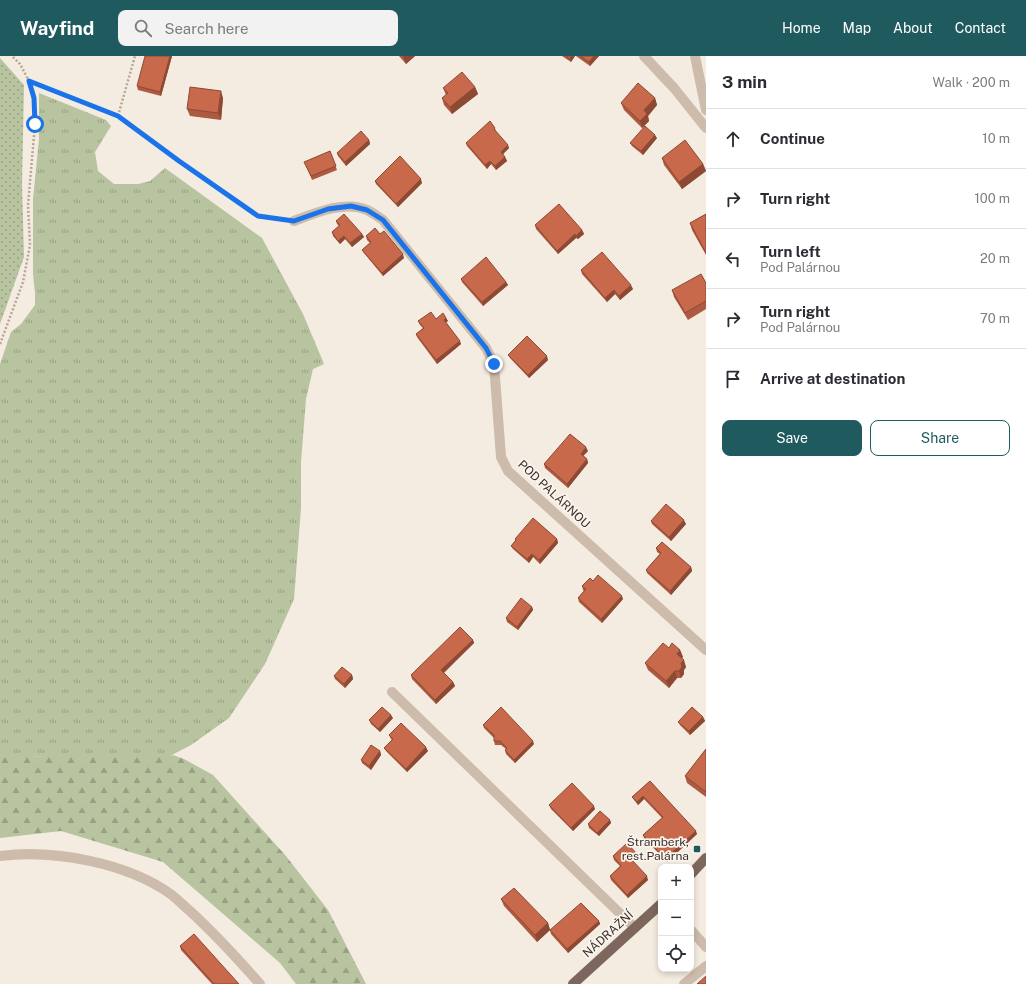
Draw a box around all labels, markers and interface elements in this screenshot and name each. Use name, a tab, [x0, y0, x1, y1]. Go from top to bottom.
search box	[118, 10, 398, 46]
text: Wayfind	[20, 17, 94, 39]
icon: search	[132, 17, 154, 39]
text: Search here	[164, 20, 249, 37]
text: Home	[782, 20, 821, 36]
text: Map	[843, 20, 871, 36]
text: About	[893, 20, 933, 36]
text: Contact	[955, 20, 1006, 36]
text: 3 min	[722, 72, 767, 92]
text: Walk · 200 m	[933, 75, 1010, 90]
route start	[26, 115, 44, 133]
icon: ahead	[722, 128, 744, 150]
text: Continue	[760, 130, 825, 147]
text: 10 m	[982, 131, 1010, 146]
icon: right	[722, 188, 744, 210]
text: Turn right	[760, 190, 830, 207]
text: 100 m	[974, 191, 1010, 206]
text: Turn left	[760, 243, 821, 260]
icon: left	[722, 248, 744, 270]
text: 20 m	[980, 251, 1010, 266]
text: Pod Palárnou	[760, 260, 840, 275]
text: Turn right	[760, 303, 830, 320]
icon: right	[722, 308, 744, 330]
text: 70 m	[980, 311, 1010, 326]
text: Pod Palárnou	[760, 320, 840, 335]
route end	[485, 355, 503, 373]
icon: arrive	[722, 368, 744, 390]
text: Arrive at destination	[760, 370, 905, 387]
button: Save	[722, 420, 862, 456]
button: Share	[870, 420, 1010, 456]
street label: POD PALÁRNOU	[515, 457, 593, 531]
place label: Štramberk, rest.Palárna	[622, 835, 689, 863]
marker: Štramberk, rest.Palárna	[692, 844, 702, 854]
map controls	[658, 864, 694, 972]
button: +	[658, 864, 694, 900]
button: −	[658, 900, 694, 936]
street label: NÁDRAŽNÍ	[580, 907, 636, 960]
button: locate	[658, 936, 694, 972]

